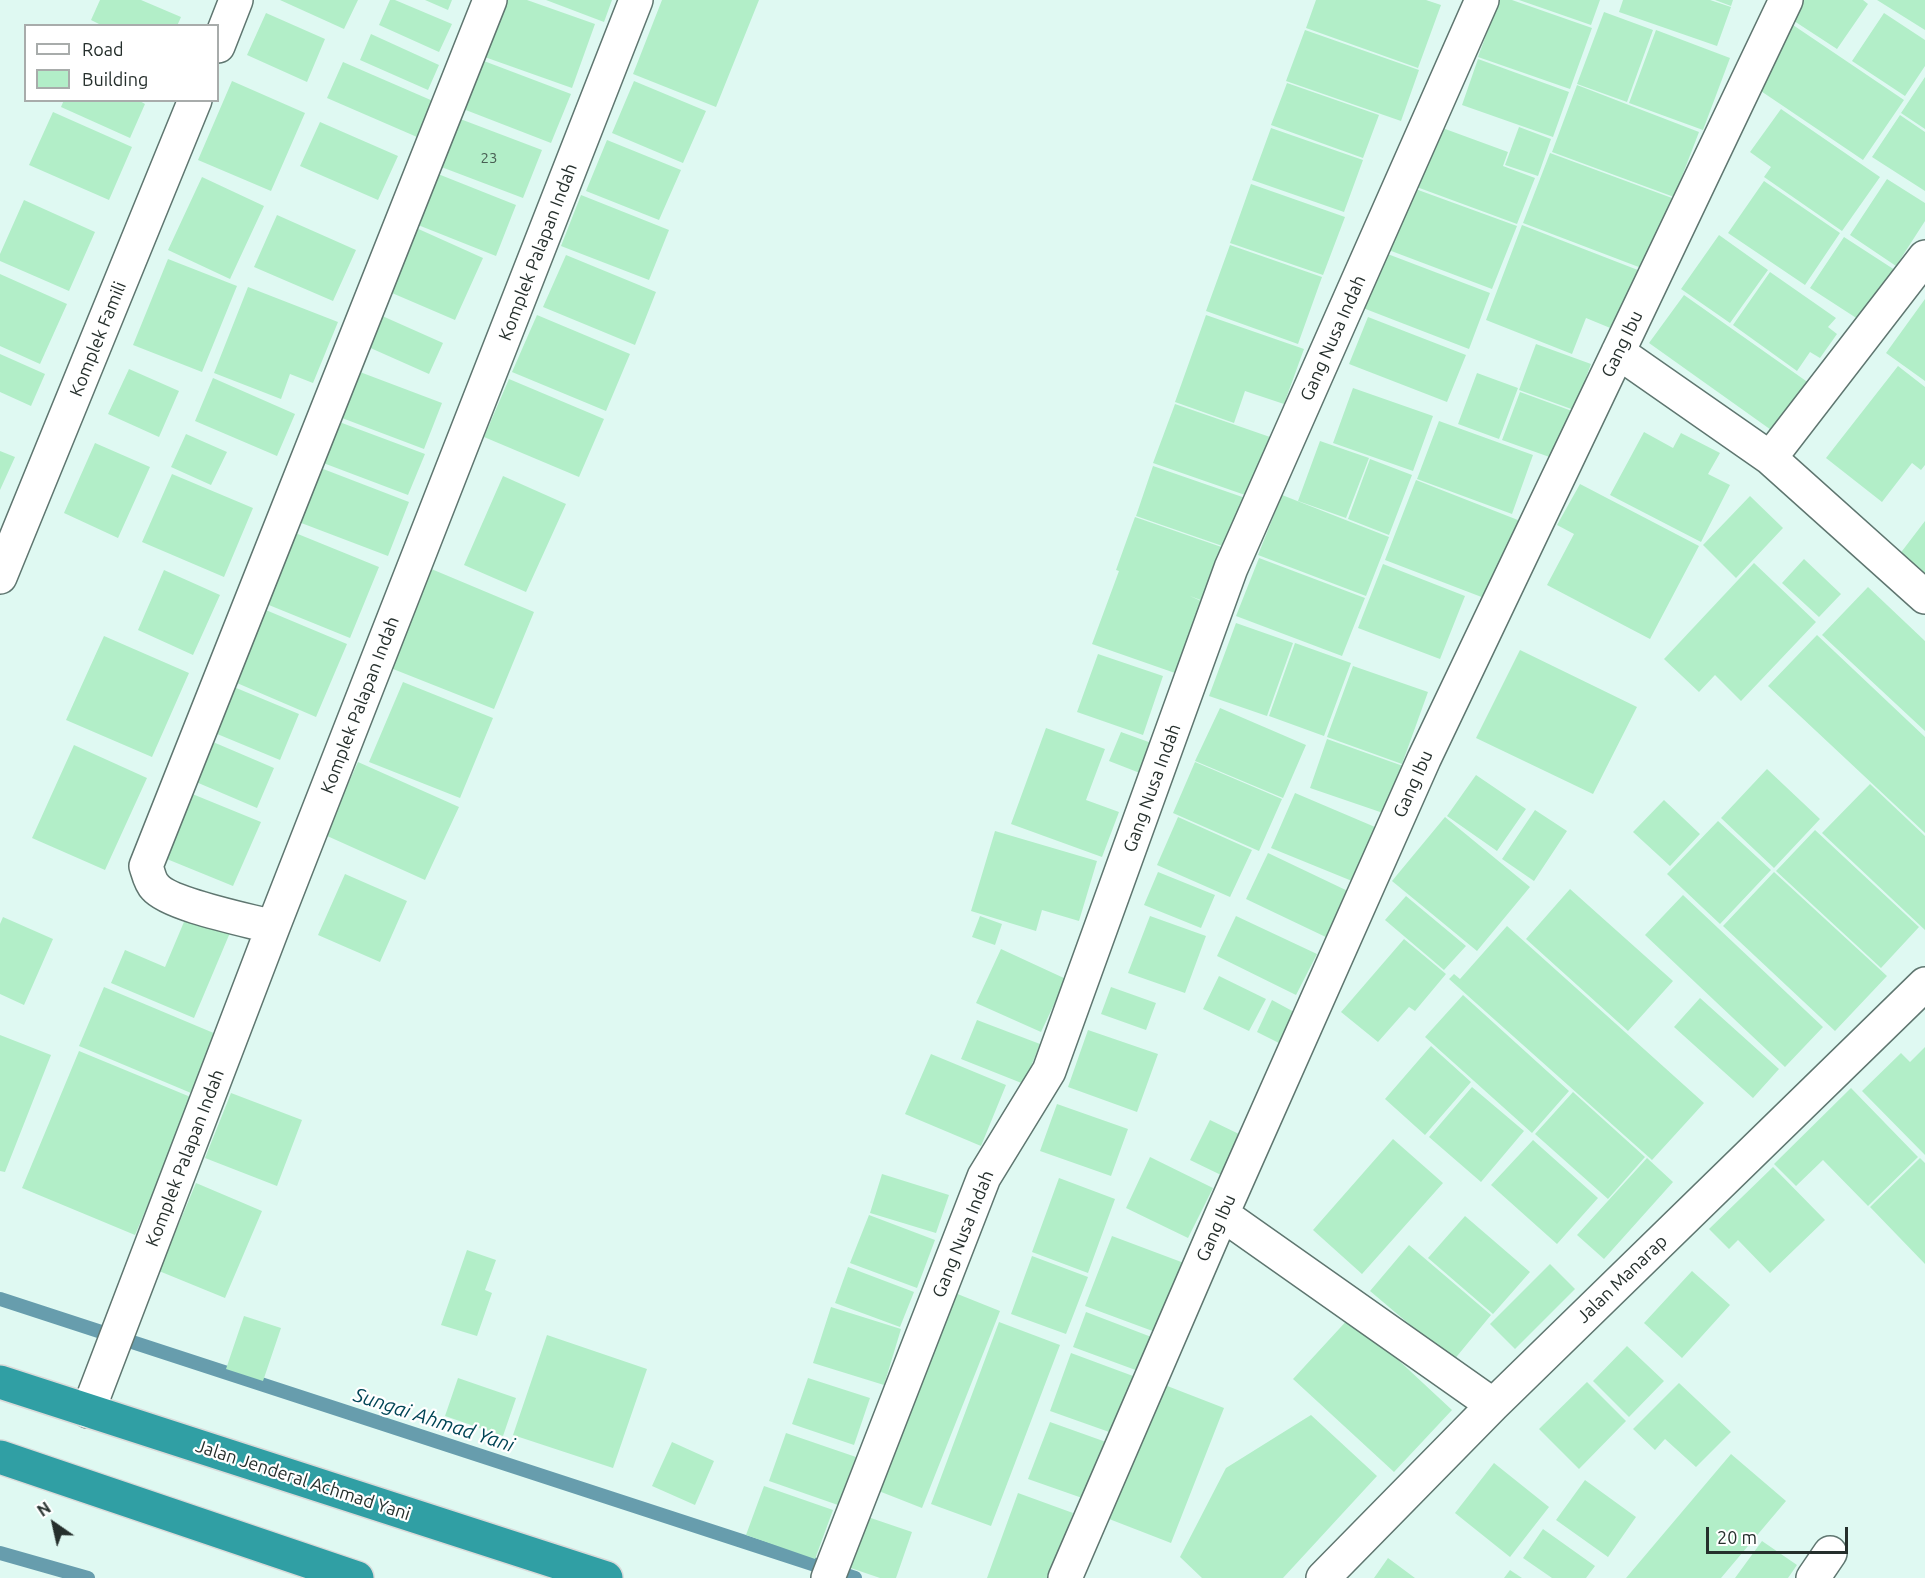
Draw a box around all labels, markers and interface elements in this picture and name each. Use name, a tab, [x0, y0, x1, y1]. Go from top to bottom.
legend	[24, 24, 219, 102]
text: Road	[82, 39, 124, 59]
text: Building	[82, 69, 148, 89]
house number: 23	[481, 149, 497, 167]
street label: Komplek Palapan Indah	[494, 160, 582, 344]
street label: Gang Nusa Indah	[1296, 272, 1370, 404]
street label: Komplek Famili	[65, 278, 131, 400]
street label: Gang Ibu	[1597, 307, 1647, 381]
street label: Komplek Palapan Indah	[316, 613, 404, 797]
street label: Gang Nusa Indah	[1119, 721, 1185, 855]
street label: Gang Ibu	[1389, 747, 1437, 821]
street label: Komplek Palapan Indah	[141, 1066, 229, 1250]
street label: Gang Nusa Indah	[928, 1167, 998, 1301]
street label: Gang Ibu	[1192, 1191, 1240, 1265]
street label: Jalan Manarap	[1572, 1230, 1672, 1328]
water label: Sungai Ahmad Yani	[351, 1383, 517, 1457]
street label: Jalan Jenderal Achmad Yani	[193, 1435, 413, 1525]
north arrow	[24, 1494, 84, 1554]
text: N	[34, 1498, 54, 1520]
scale bar	[1709, 1515, 1852, 1553]
text: 20 m	[1717, 1527, 1757, 1547]

